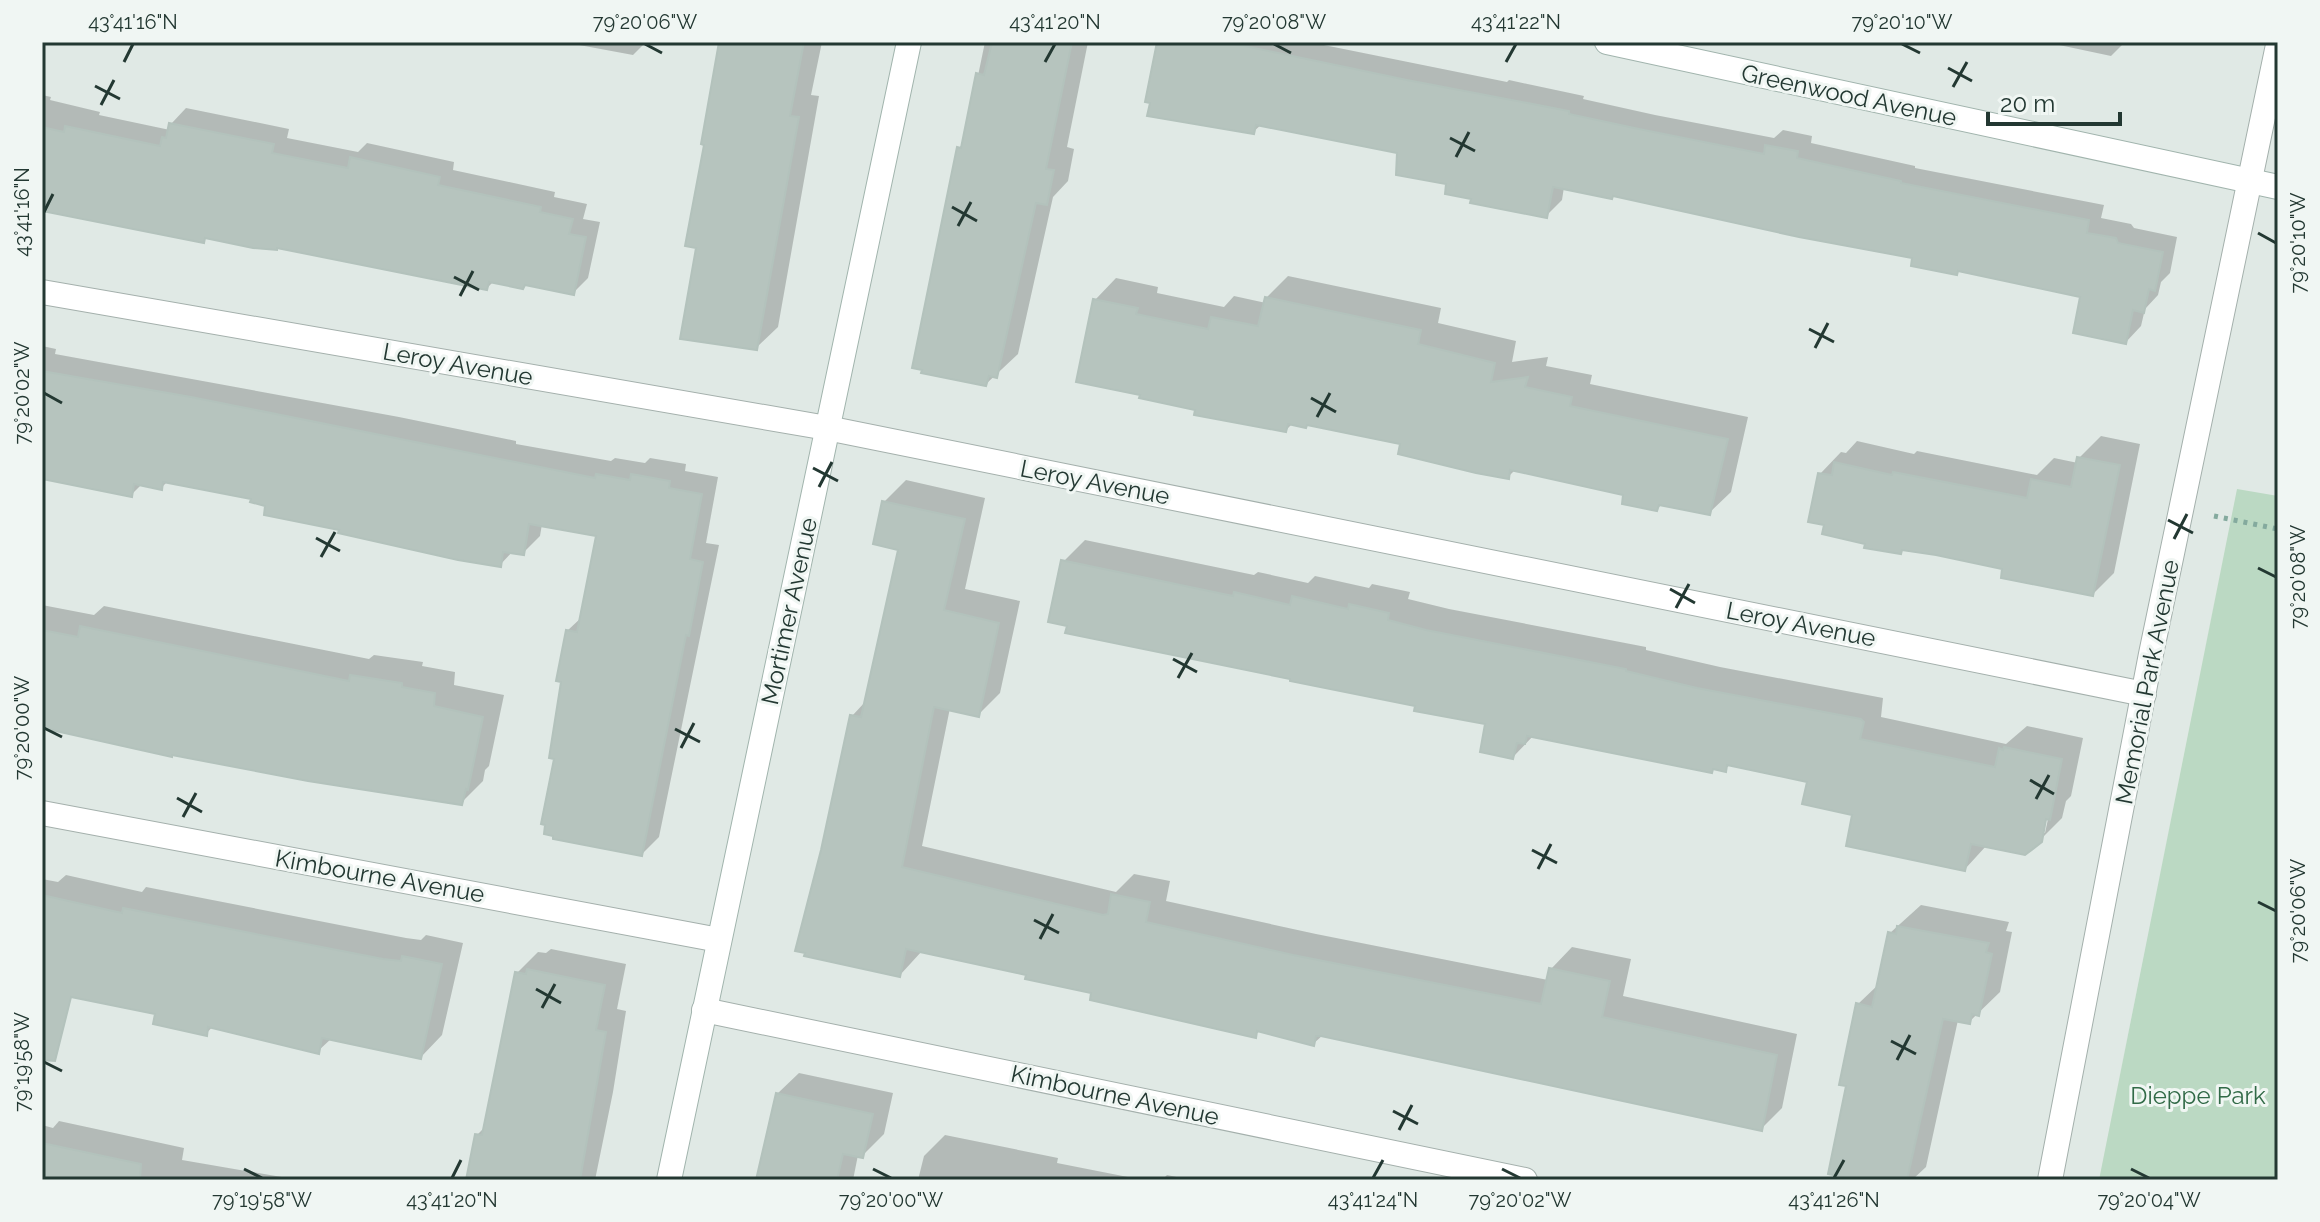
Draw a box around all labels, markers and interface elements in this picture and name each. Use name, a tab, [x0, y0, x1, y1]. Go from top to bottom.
text: 43°41'16"N	[88, 10, 178, 34]
text: 79°20'06"W	[593, 10, 697, 34]
text: 43°41'20"N	[1009, 10, 1101, 34]
text: 79°20'08"W	[1222, 10, 1326, 34]
text: 43°41'22"N	[1471, 10, 1561, 34]
text: 79°20'10"W	[1852, 10, 1953, 34]
street label: Greenwood Avenue	[1739, 58, 1959, 132]
scale bar	[1988, 76, 2120, 126]
text: 20 m	[2000, 89, 2055, 118]
text: 43°41'16"N	[10, 167, 34, 257]
text: 79°20'10"W	[2286, 192, 2310, 293]
street label: Leroy Avenue	[381, 337, 535, 391]
text: 79°20'02"W	[10, 342, 34, 444]
street label: Leroy Avenue	[1018, 453, 1172, 511]
street label: Mortimer Avenue	[755, 515, 823, 707]
text: 79°20'08"W	[2286, 525, 2310, 629]
street label: Memorial Park Avenue	[2109, 557, 2185, 807]
street label: Leroy Avenue	[1724, 595, 1878, 653]
text: 79°20'00"W	[10, 676, 34, 780]
street label: Kimbourne Avenue	[273, 843, 487, 909]
text: 79°20'06"W	[2286, 859, 2310, 963]
text: 79°19'58"W	[10, 1012, 34, 1112]
street label: Kimbourne Avenue	[1008, 1059, 1222, 1131]
park label: Dieppe Park	[2130, 1081, 2266, 1110]
text: 79°19'58"W	[212, 1188, 312, 1212]
text: 43°41'20"N	[406, 1188, 498, 1212]
text: 79°20'00"W	[839, 1188, 943, 1212]
text: 43°41'24"N	[1328, 1188, 1418, 1212]
text: 79°20'02"W	[1469, 1188, 1571, 1212]
text: 43°41'26"N	[1788, 1188, 1880, 1212]
text: 79°20'04"W	[2097, 1188, 2201, 1212]

